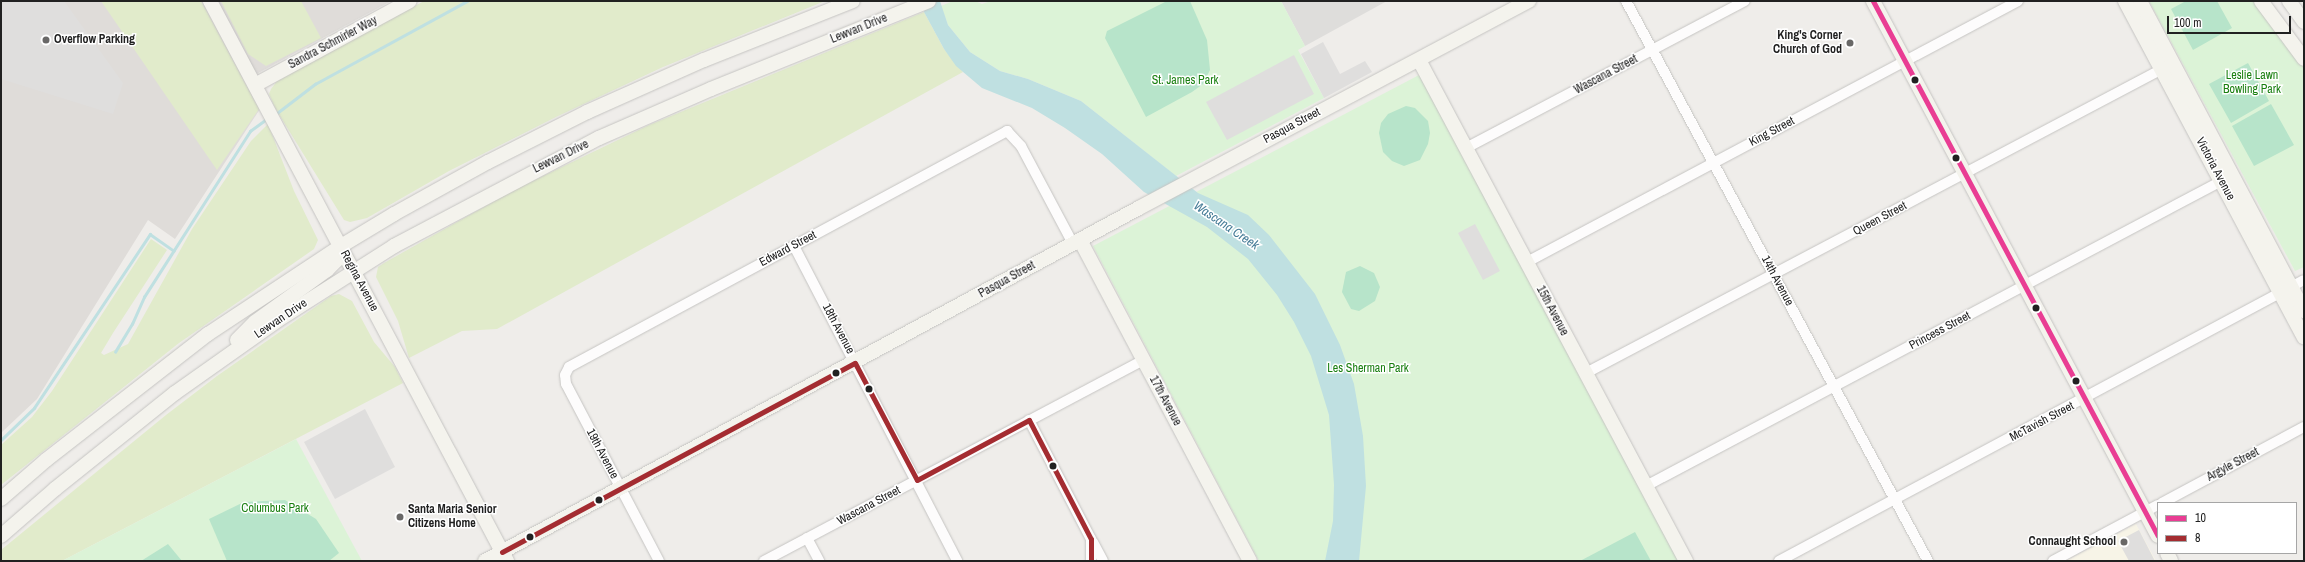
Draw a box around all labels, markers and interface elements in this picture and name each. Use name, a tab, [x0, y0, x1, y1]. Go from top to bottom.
scale bar	[2169, 8, 2293, 34]
street label: Lewvan Drive	[828, 11, 890, 47]
street label: Sandra Schmirler Way	[286, 13, 380, 73]
text: 100 m	[2174, 15, 2201, 31]
place label: King's Corner Church of God	[1773, 29, 1842, 57]
place label: Overflow Parking	[54, 33, 135, 47]
marker: Overflow Parking	[41, 35, 51, 45]
marker: King's Corner Church of God	[1845, 38, 1855, 48]
street label: Wascana Street	[1572, 52, 1640, 98]
park label: Leslie Lawn Bowling Park	[2223, 69, 2281, 97]
park label: St. James Park	[1152, 74, 1218, 88]
unlabelled marker	[1910, 75, 1920, 85]
street label: Pasqua Street	[1261, 105, 1323, 147]
street label: King Street	[1747, 114, 1797, 150]
street label: Victoria Avenue	[2192, 135, 2238, 203]
street label: Lewvan Drive	[531, 137, 591, 177]
unlabelled marker	[1951, 153, 1961, 163]
water label: Wascana Creek	[1190, 198, 1262, 254]
street label: Queen Street	[1851, 199, 1909, 239]
street label: Edward Street	[757, 228, 819, 270]
street label: Regina Avenue	[337, 248, 381, 314]
street label: 14th Avenue	[1758, 253, 1796, 309]
street label: Pasqua Street	[976, 259, 1038, 301]
street label: 15th Avenue	[1533, 283, 1571, 339]
street label: Lewvan Drive	[252, 296, 310, 342]
street label: 18th Avenue	[819, 301, 857, 357]
unlabelled marker	[2031, 303, 2041, 313]
street label: Princess Street	[1907, 309, 1973, 353]
park label: Les Sherman Park	[1327, 362, 1409, 376]
unlabelled marker	[831, 368, 841, 378]
street label: 17th Avenue	[1146, 373, 1184, 429]
unlabelled marker	[2071, 376, 2081, 386]
unlabelled marker	[864, 384, 874, 394]
street label: McTavish Street	[2007, 399, 2077, 445]
street label: 19th Avenue	[583, 426, 621, 482]
street label: Argyle Street	[2205, 445, 2261, 485]
unlabelled marker	[1048, 461, 1058, 471]
street label: Wascana Street	[835, 483, 903, 529]
unlabelled marker	[594, 495, 604, 505]
park label: Columbus Park	[241, 502, 309, 516]
legend	[2157, 502, 2297, 554]
place label: Santa Maria Senior Citizens Home	[408, 503, 497, 531]
text: 10	[2195, 510, 2206, 526]
marker: Santa Maria Senior Citizens Home	[395, 512, 405, 522]
text: 8	[2195, 530, 2200, 546]
unlabelled marker	[525, 532, 535, 542]
place label: Connaught School	[2029, 535, 2116, 549]
marker: Connaught School	[2119, 537, 2129, 547]

